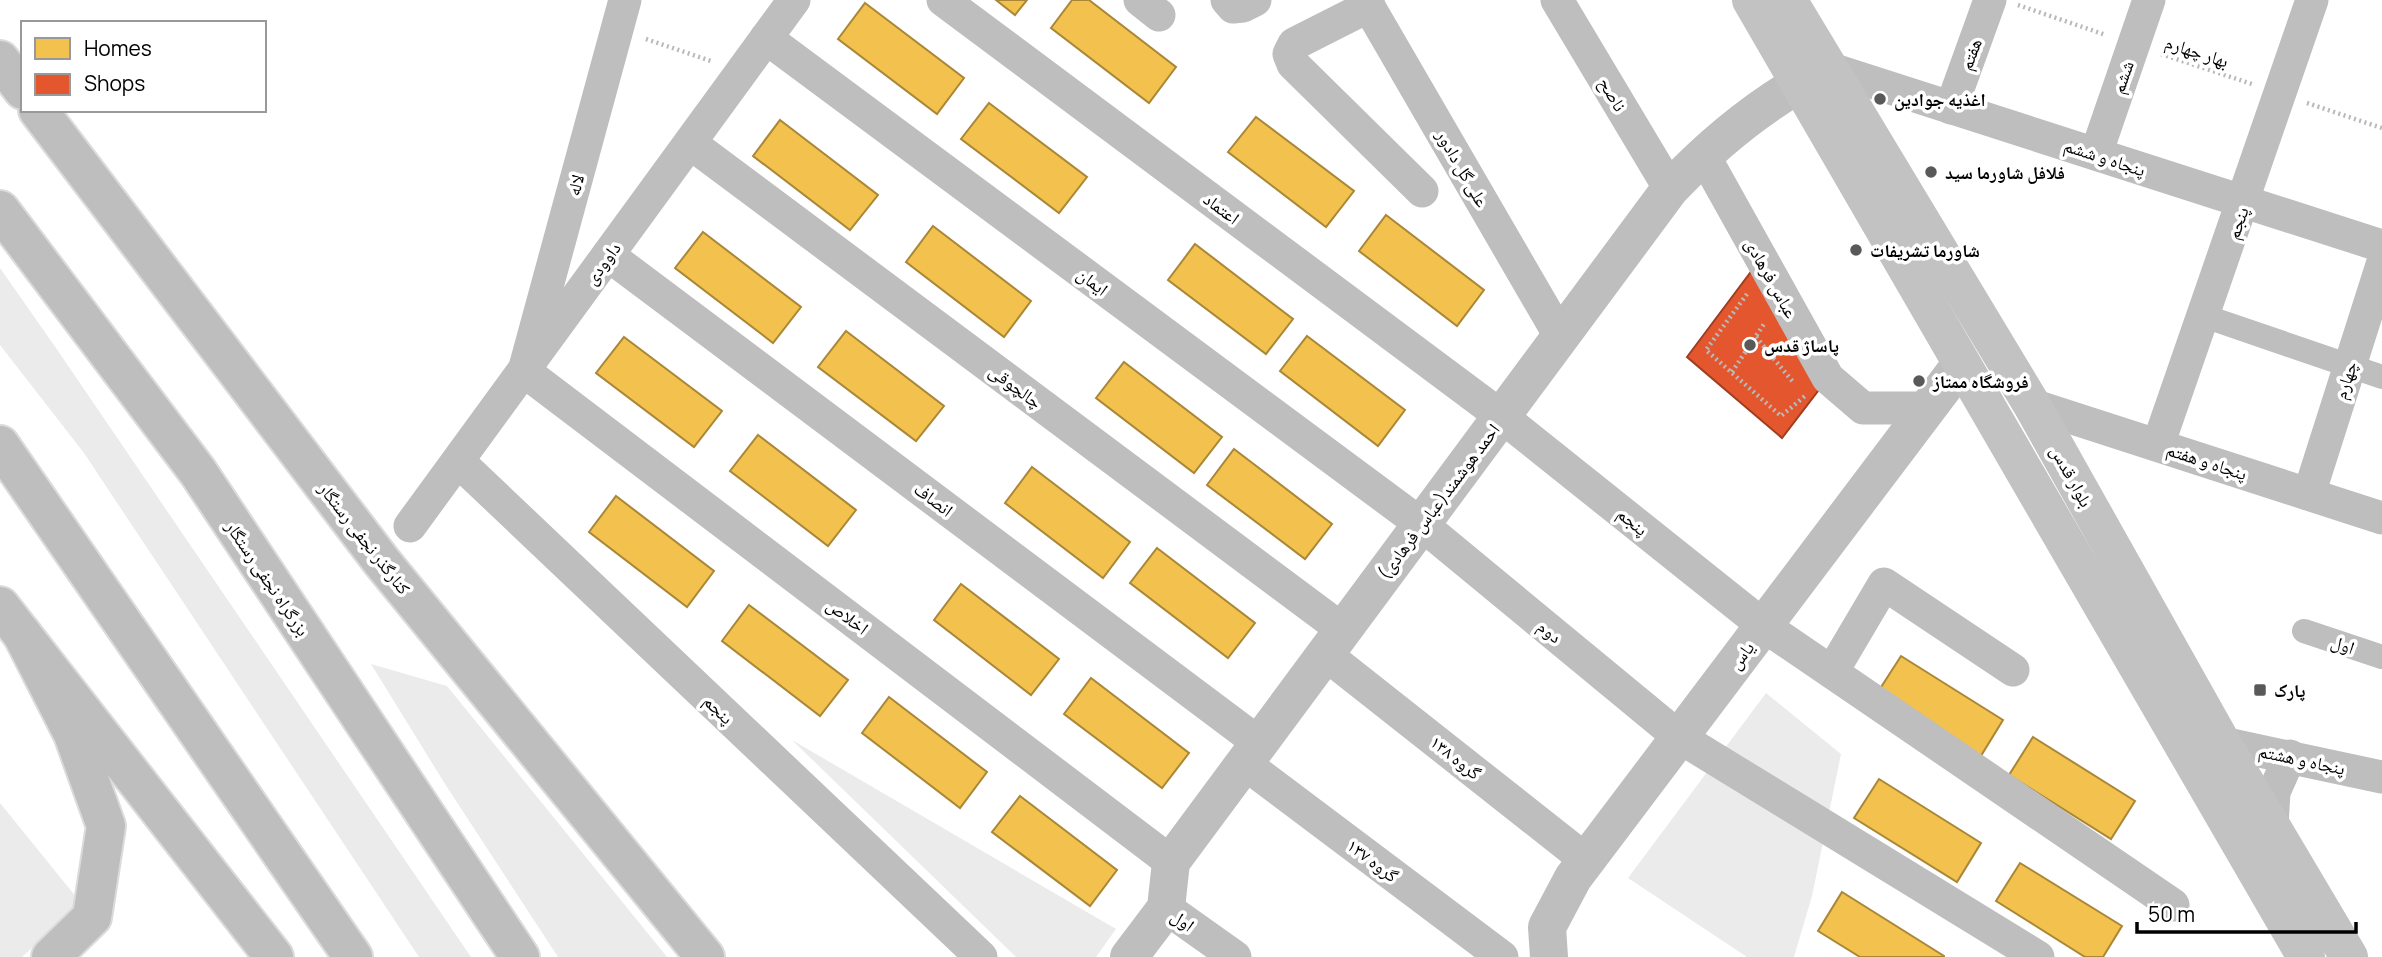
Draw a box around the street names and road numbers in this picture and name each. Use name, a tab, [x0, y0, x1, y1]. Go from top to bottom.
street label: بهار چهارم	[2162, 29, 2232, 74]
street label: هفتم	[1953, 35, 1988, 74]
street label: ششم	[2105, 57, 2140, 97]
street label: ناصح	[1593, 73, 1632, 116]
street label: علی گل دادور	[1431, 124, 1495, 211]
street label: پنجاه و ششم	[2061, 133, 2149, 182]
street label: لاله	[561, 172, 589, 198]
street label: اعتماد	[1199, 187, 1245, 229]
street label: پنجم	[2220, 204, 2255, 243]
street label: عباس فرهادی	[1740, 234, 1804, 322]
street label: داوودی	[578, 237, 626, 289]
street label: ایمان	[1073, 261, 1113, 301]
street label: چالچوقی	[985, 358, 1047, 414]
street label: چهارم	[2328, 358, 2363, 402]
street label: احمد هوشمند(عباس فرهادی)	[1372, 418, 1504, 584]
street label: پنجاه و هفتم	[2163, 437, 2250, 486]
street label: بلوار قدس	[2045, 441, 2099, 511]
street label: کنارگذر نجفی رستگار	[313, 476, 417, 599]
street label: انصاف	[910, 476, 958, 522]
street label: پنجم	[1612, 501, 1653, 541]
street label: بزرگراه نجفی رستگار	[220, 515, 315, 640]
street label: اخلاص	[822, 592, 874, 640]
street label: دوم	[1532, 614, 1567, 649]
street label: اول	[2328, 629, 2358, 659]
street label: یاس	[1723, 636, 1759, 674]
street label: پنجم	[698, 689, 739, 730]
street label: گروه ۱۳۸	[1426, 730, 1487, 785]
street label: پنجاه و هشتم	[2256, 738, 2348, 781]
street label: گروه ۱۳۷	[1342, 833, 1404, 887]
street label: اول	[1166, 903, 1200, 937]

